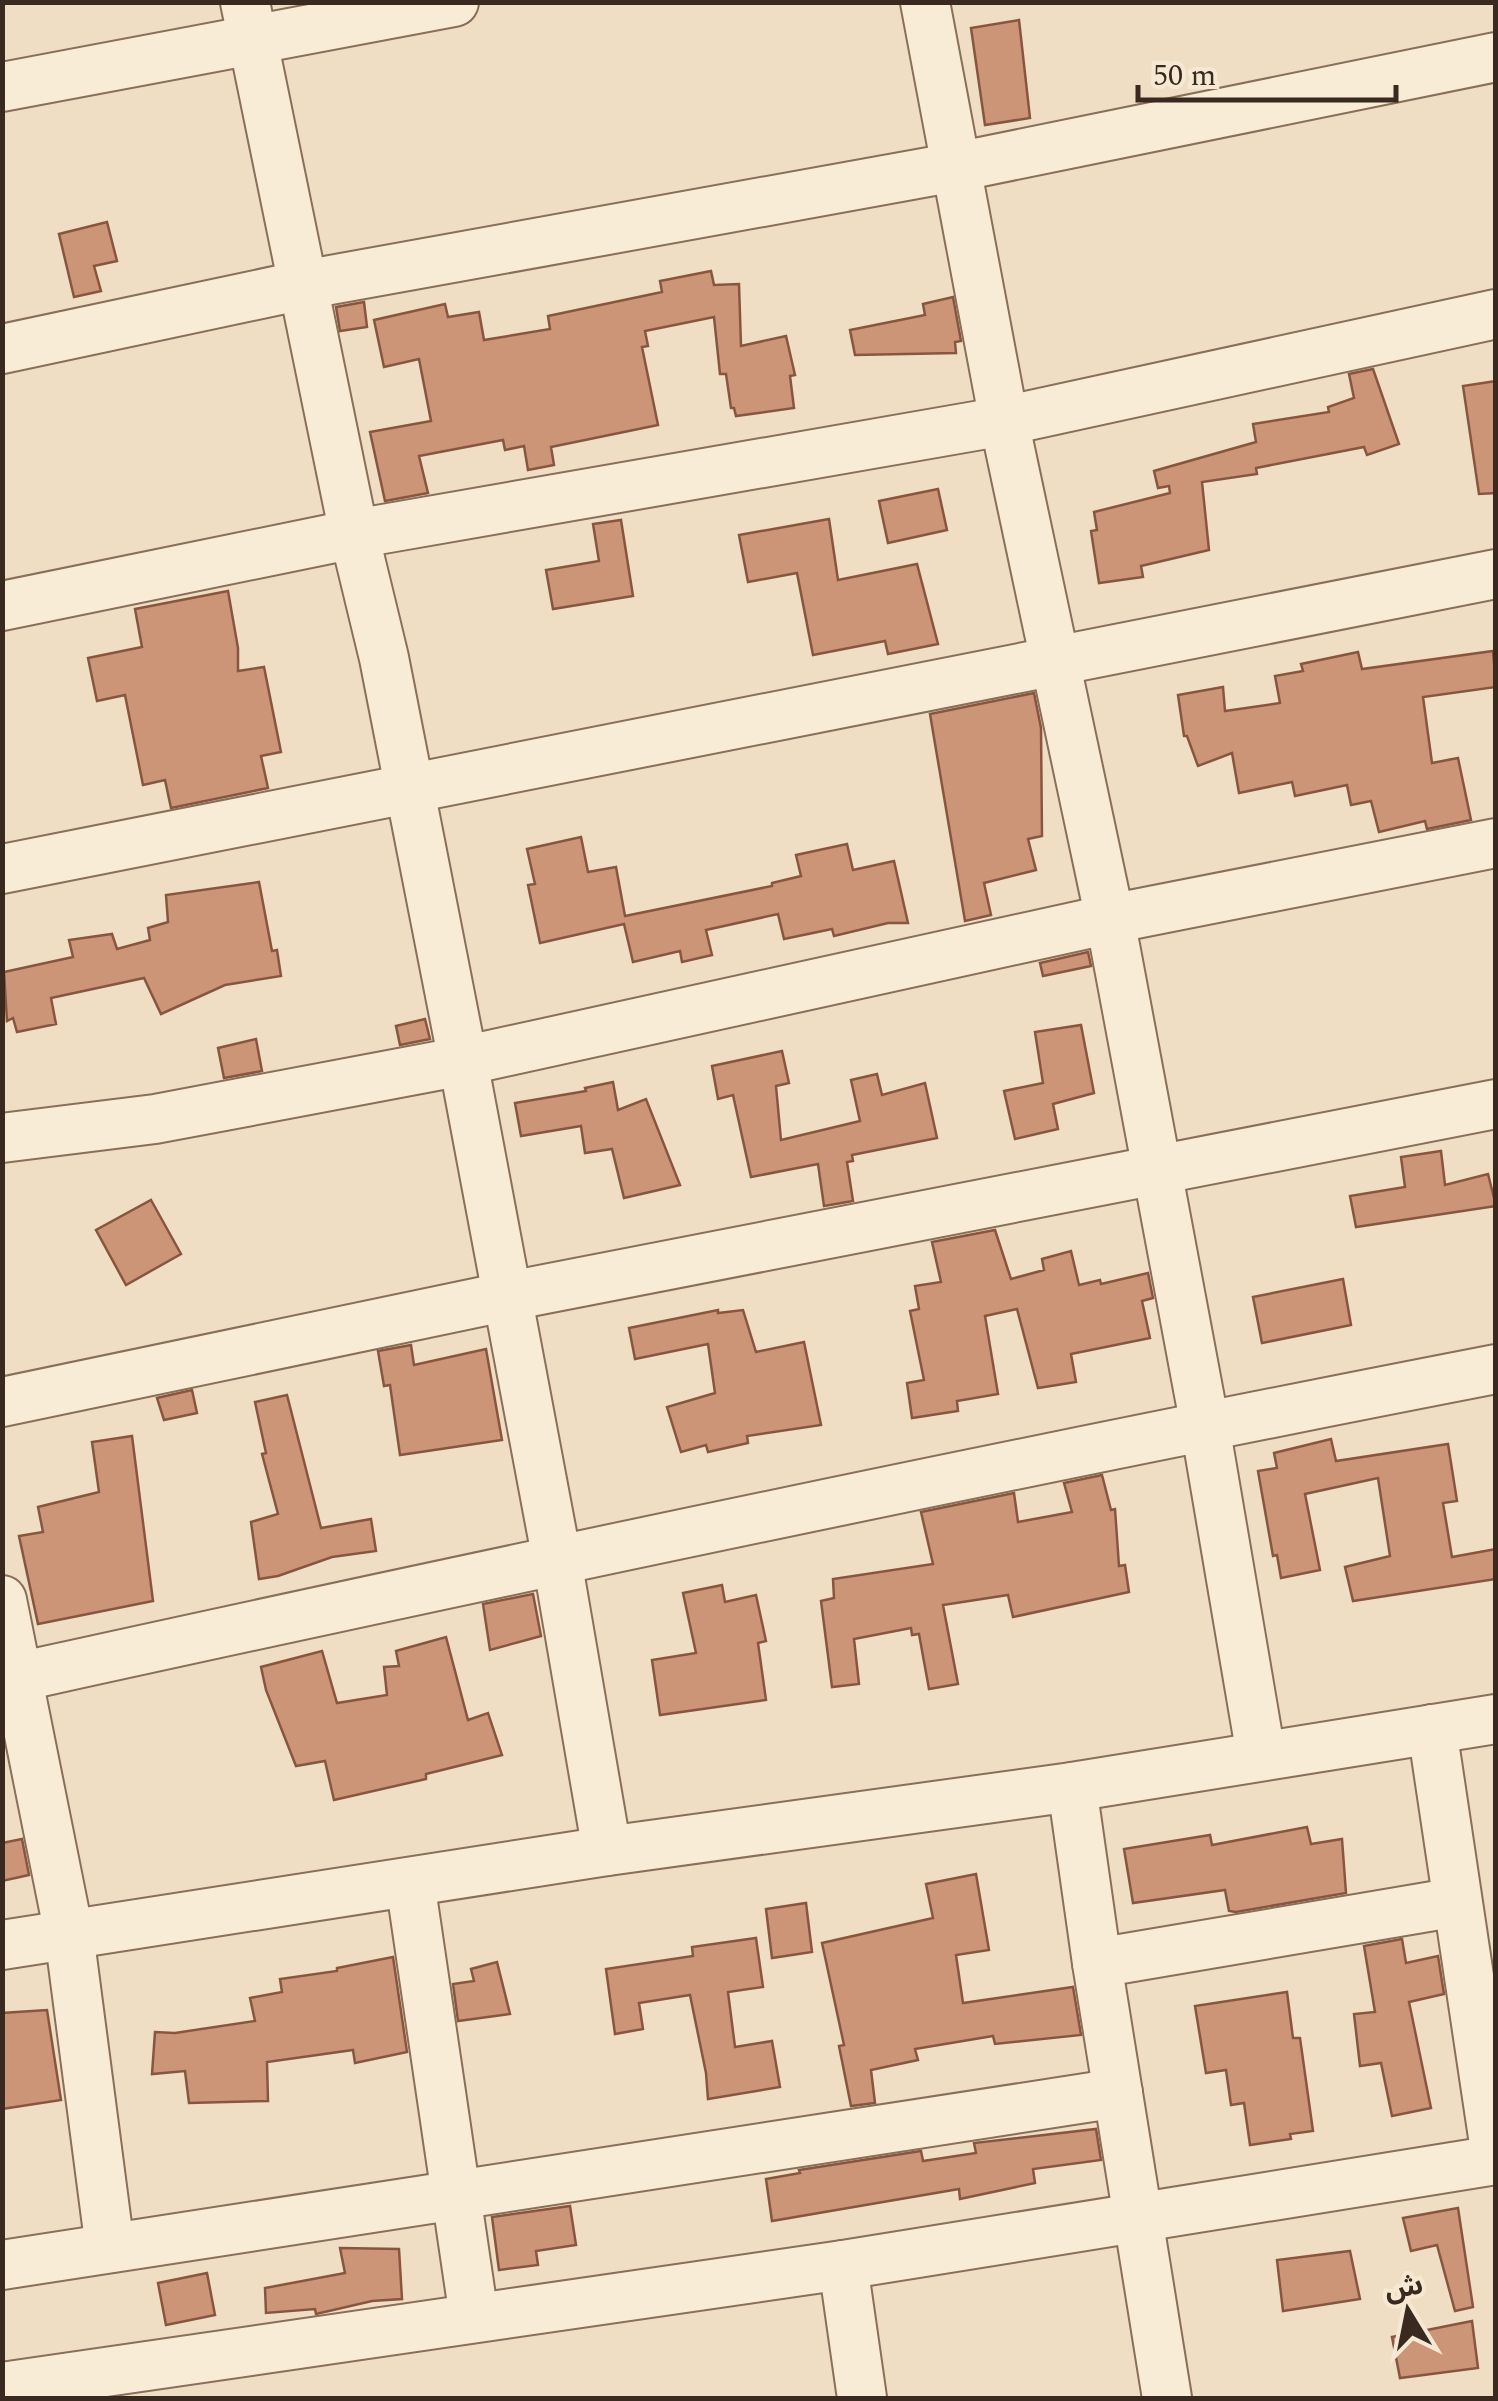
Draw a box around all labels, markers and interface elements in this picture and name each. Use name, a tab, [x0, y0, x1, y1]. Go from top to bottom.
scale bar	[1138, 40, 1396, 102]
text: 50 m	[1153, 53, 1216, 99]
north arrow	[1358, 2261, 1458, 2361]
text: ش	[1381, 2263, 1427, 2312]

